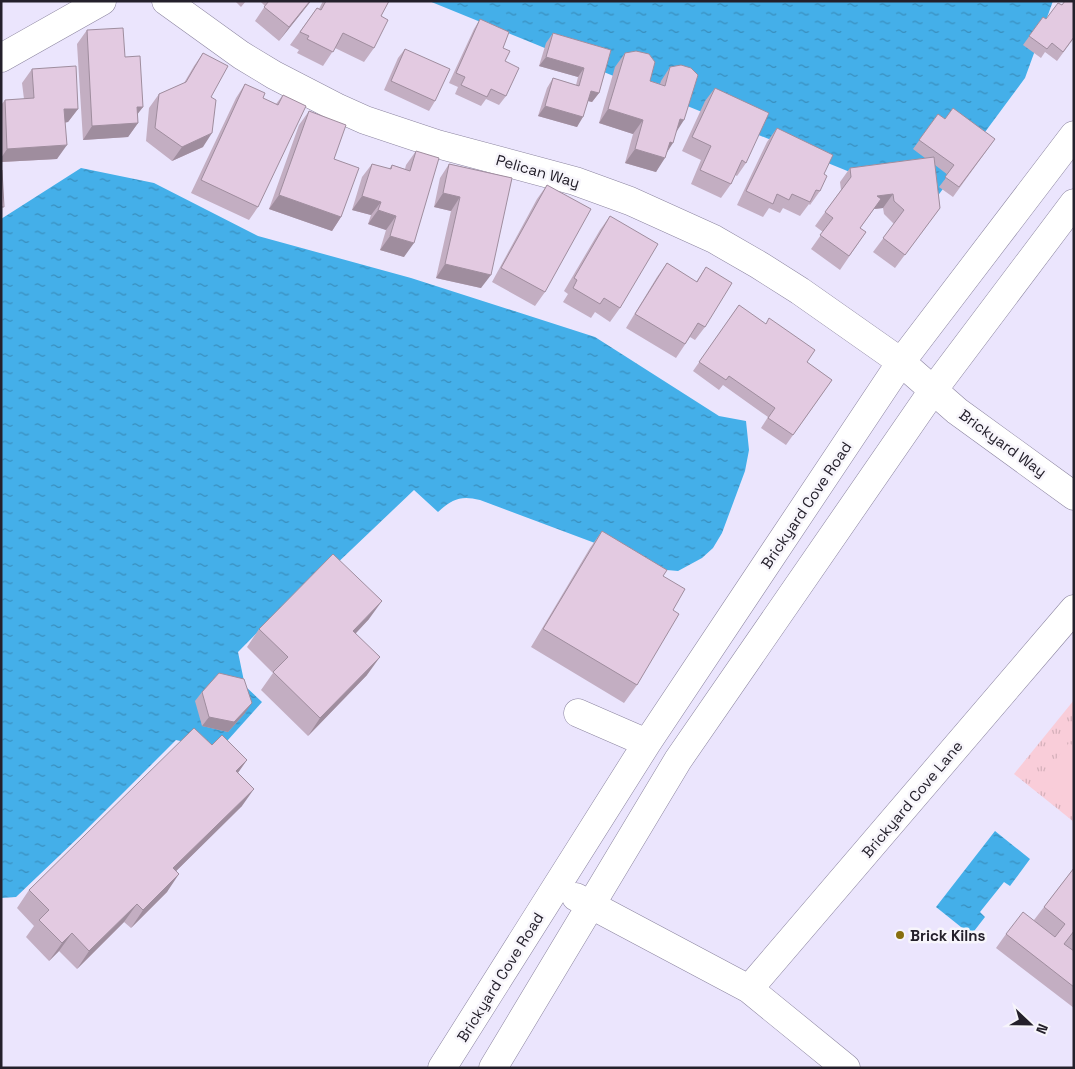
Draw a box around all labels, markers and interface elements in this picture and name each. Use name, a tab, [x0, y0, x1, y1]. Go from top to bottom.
street label: Pelican Way	[494, 150, 582, 192]
street label: Brickyard Way	[956, 405, 1050, 481]
street label: Brickyard Cove Road	[756, 438, 856, 572]
street label: Brickyard Cove Lane	[857, 737, 967, 861]
street label: Brickyard Cove Road	[452, 909, 548, 1045]
place label: Brick Kilns	[910, 926, 986, 945]
marker: Brick Kilns	[894, 929, 906, 941]
north arrow	[1005, 999, 1055, 1049]
text: N	[1032, 1021, 1052, 1037]

